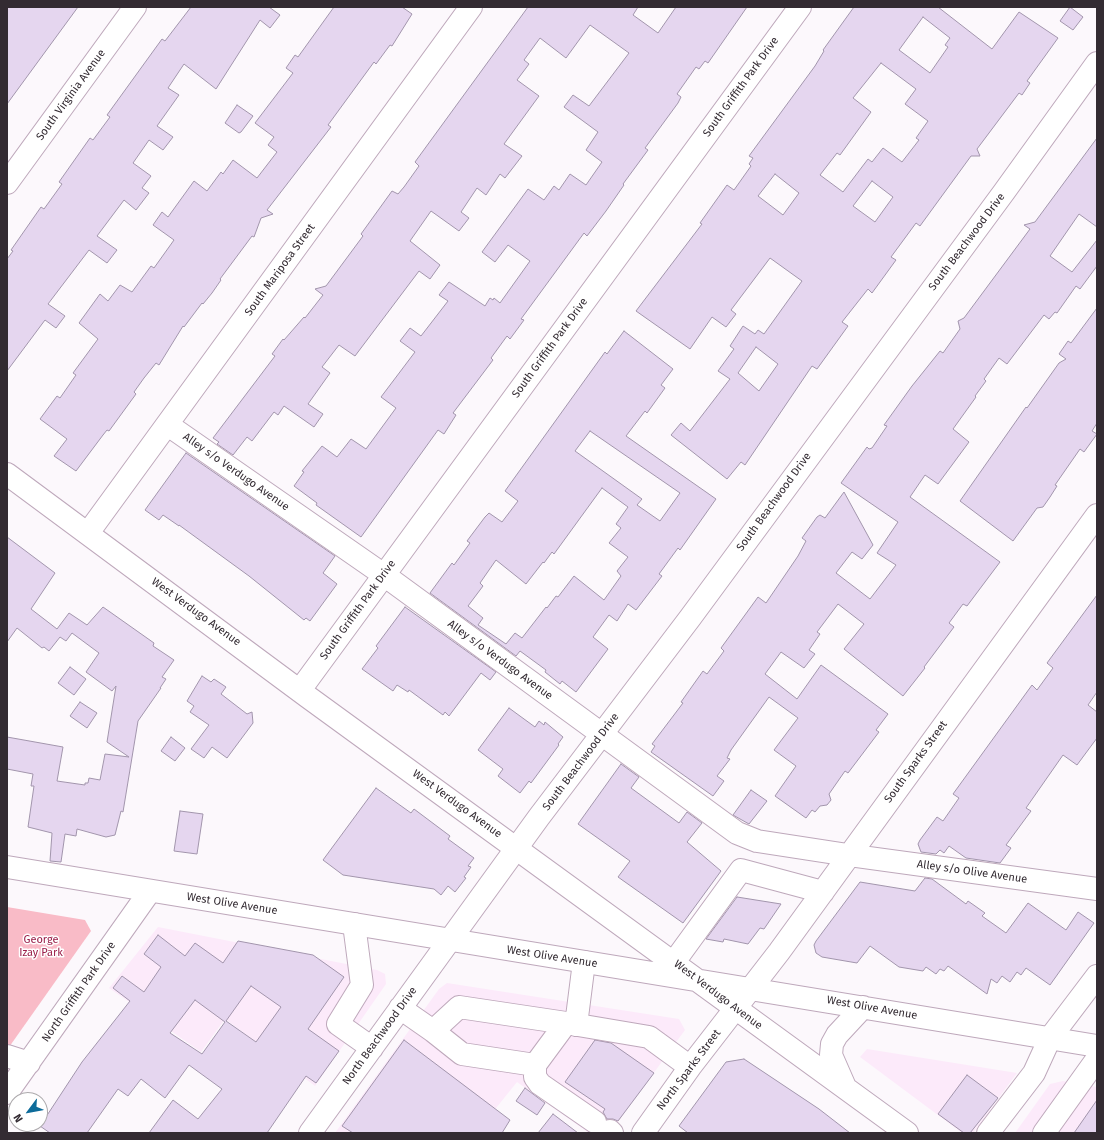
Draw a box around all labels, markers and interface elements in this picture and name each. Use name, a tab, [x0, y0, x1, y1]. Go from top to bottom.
street label: South Griffith Park Drive	[700, 35, 782, 139]
street label: South Virginia Avenue	[34, 47, 108, 143]
street label: South Beachwood Drive	[926, 191, 1008, 293]
street label: South Mariposa Street	[242, 221, 318, 319]
street label: South Griffith Park Drive	[509, 296, 591, 400]
street label: Alley s/o Verdugo Avenue	[180, 430, 292, 514]
street label: South Beachwood Drive	[734, 450, 814, 554]
street label: South Griffith Park Drive	[317, 558, 399, 662]
street label: West Verdugo Avenue	[149, 575, 243, 649]
street label: Alley s/o Verdugo Avenue	[445, 617, 555, 703]
street label: South Beachwood Drive	[540, 711, 622, 813]
street label: South Sparks Street	[882, 718, 950, 806]
street label: West Verdugo Avenue	[410, 767, 504, 841]
street label: Alley s/o Olive Avenue	[916, 858, 1028, 886]
street label: West Olive Avenue	[186, 890, 278, 918]
park label: George Izay Park	[19, 933, 63, 959]
street label: North Griffith Park Drive	[39, 939, 119, 1045]
street label: West Olive Avenue	[506, 943, 598, 971]
street label: West Verdugo Avenue	[671, 957, 765, 1033]
street label: North Beachwood Drive	[340, 984, 420, 1088]
street label: West Olive Avenue	[826, 994, 918, 1022]
street label: North Sparks Street	[654, 1027, 724, 1113]
north arrow	[8, 1092, 48, 1132]
text: N	[11, 1112, 26, 1125]

